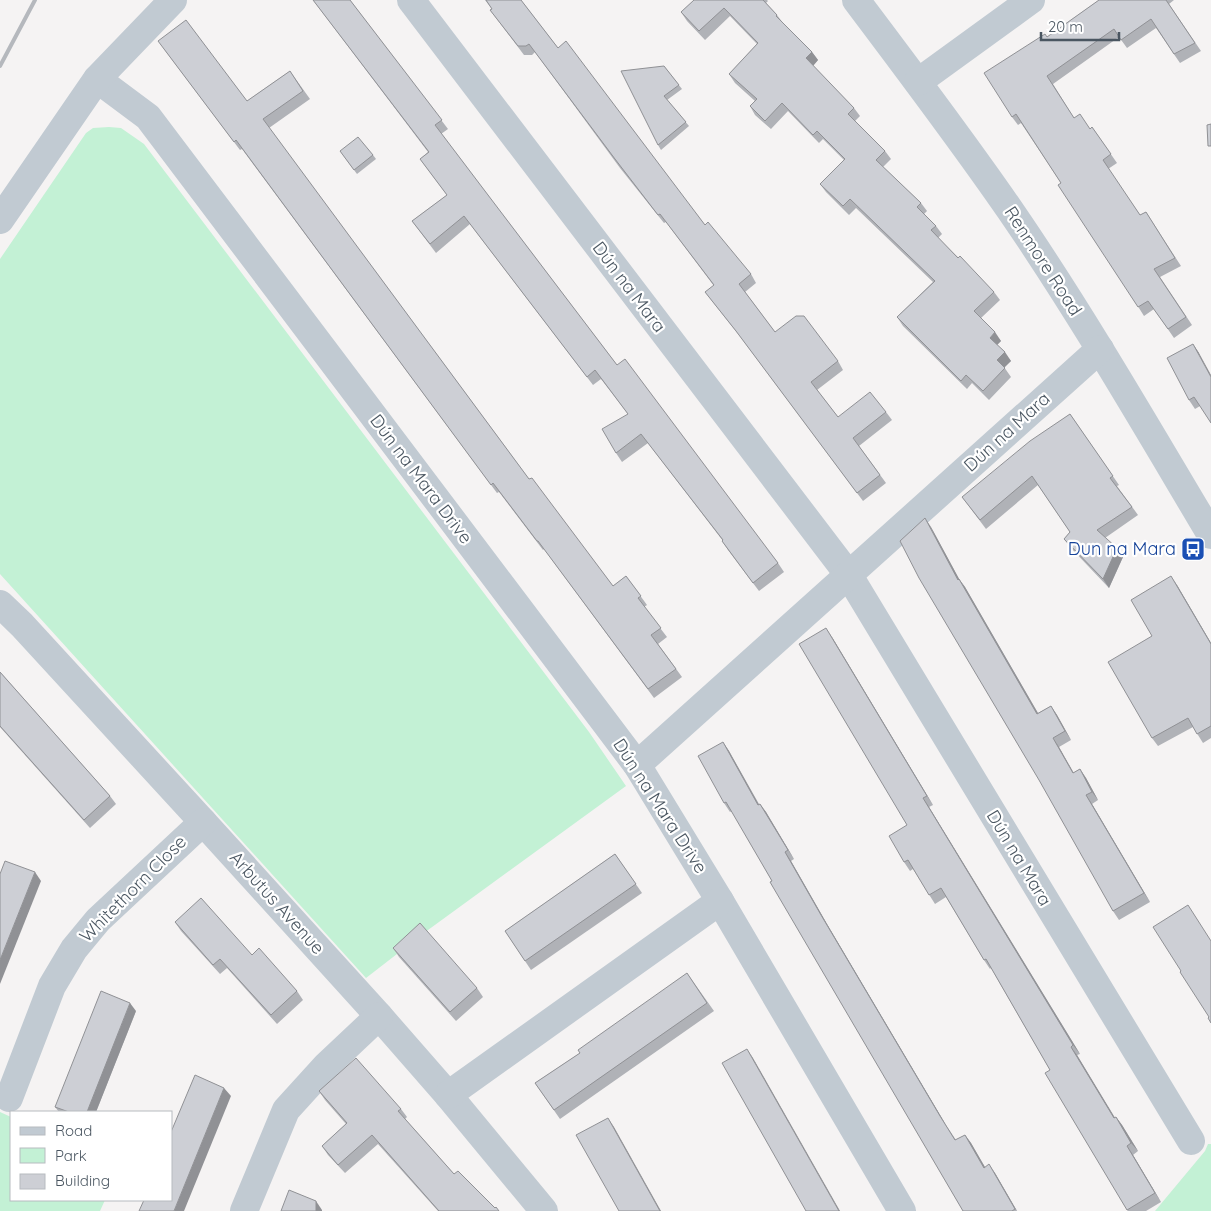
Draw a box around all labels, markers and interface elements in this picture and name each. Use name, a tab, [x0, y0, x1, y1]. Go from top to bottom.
scale bar	[1041, 10, 1118, 42]
text: 20 m	[1048, 17, 1083, 36]
street label: Renmore Road	[999, 202, 1087, 320]
street label: Dún na Mara	[588, 237, 671, 337]
street label: Dún na Mara	[959, 387, 1055, 476]
street label: Dún na Mara Drive	[365, 409, 478, 548]
bus stop icon: Dun na Mara	[1180, 536, 1206, 562]
place label: Dun na Mara	[1068, 537, 1176, 560]
street label: Dún na Mara Drive	[608, 734, 713, 878]
street label: Dún na Mara	[982, 805, 1057, 910]
street label: Whitethorn Close	[74, 830, 191, 947]
street label: Arbutus Avenue	[225, 846, 330, 959]
legend	[10, 1111, 172, 1201]
text: Road	[55, 1121, 92, 1140]
text: Park	[55, 1146, 87, 1165]
text: Building	[55, 1171, 110, 1190]

